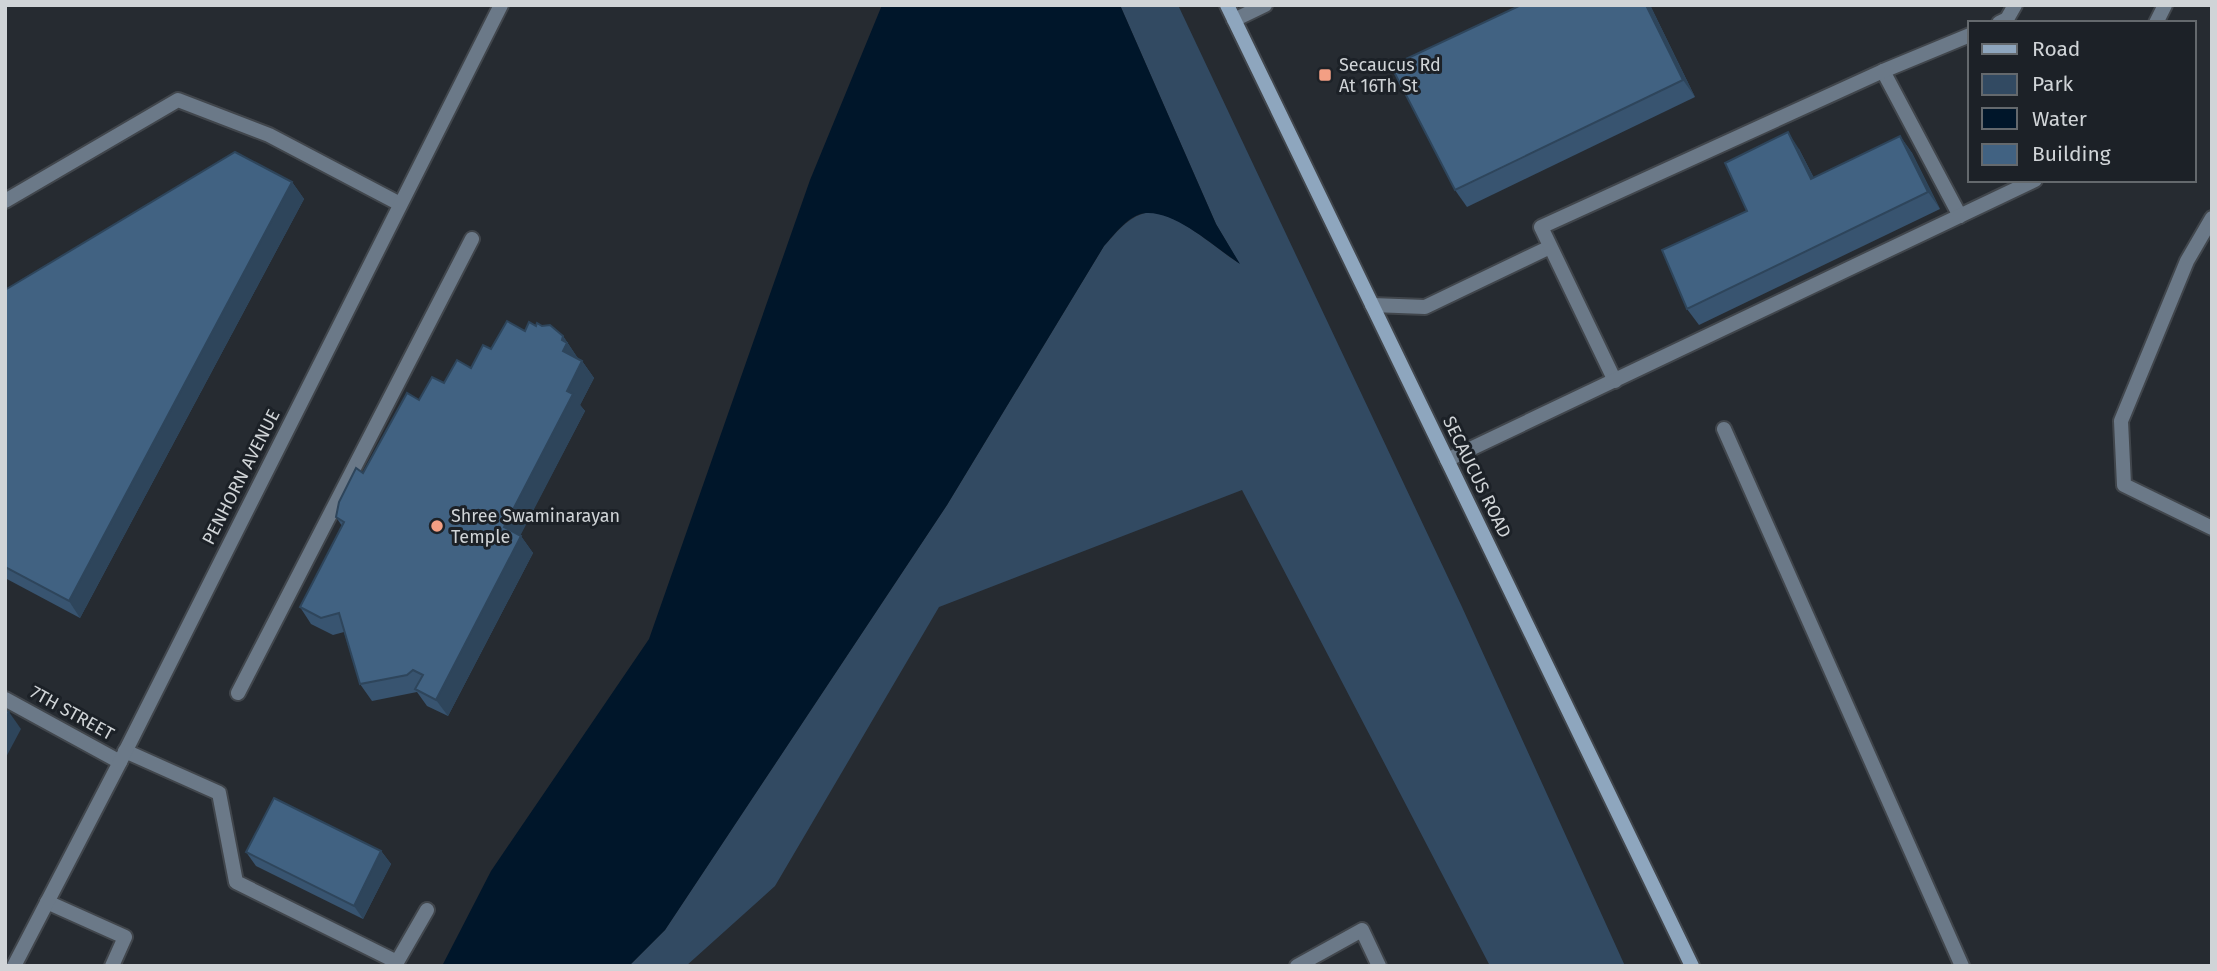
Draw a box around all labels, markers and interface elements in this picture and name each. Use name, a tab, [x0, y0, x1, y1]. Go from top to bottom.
legend	[1968, 21, 2196, 182]
text: Road	[2032, 36, 2080, 62]
place label: Secaucus Rd At 16Th St	[1339, 54, 1441, 97]
marker: Secaucus Rd At 16Th St	[1317, 67, 1333, 83]
text: Park	[2032, 71, 2074, 97]
text: Water	[2032, 106, 2087, 132]
text: Building	[2032, 141, 2111, 167]
street label: PENHORN AVENUE	[197, 406, 285, 548]
street label: SECAUCUS ROAD	[1438, 413, 1516, 541]
place label: Shree Swaminarayan Temple	[451, 505, 620, 548]
marker: Shree Swaminarayan Temple	[429, 518, 445, 534]
street label: 7TH STREET	[26, 681, 118, 745]

